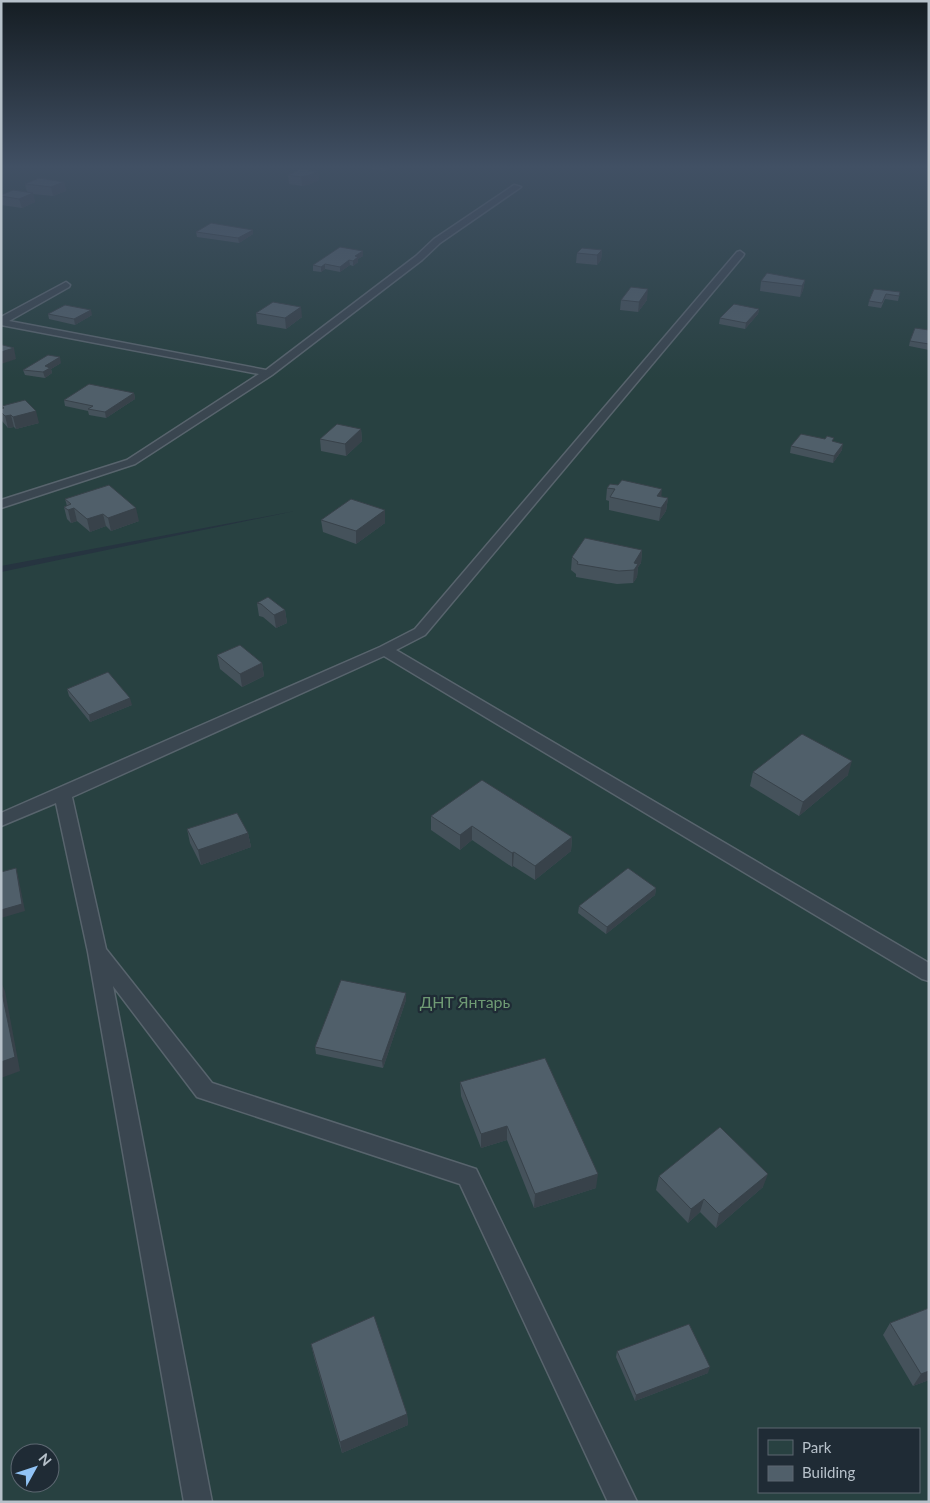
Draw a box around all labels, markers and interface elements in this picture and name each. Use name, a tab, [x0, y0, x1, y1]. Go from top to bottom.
park label: ДНТ Янтарь	[420, 992, 511, 1011]
legend	[758, 1428, 920, 1493]
text: Park	[802, 1438, 832, 1456]
north arrow	[10, 1443, 60, 1493]
text: N	[35, 1450, 55, 1469]
text: Building	[802, 1463, 855, 1481]

